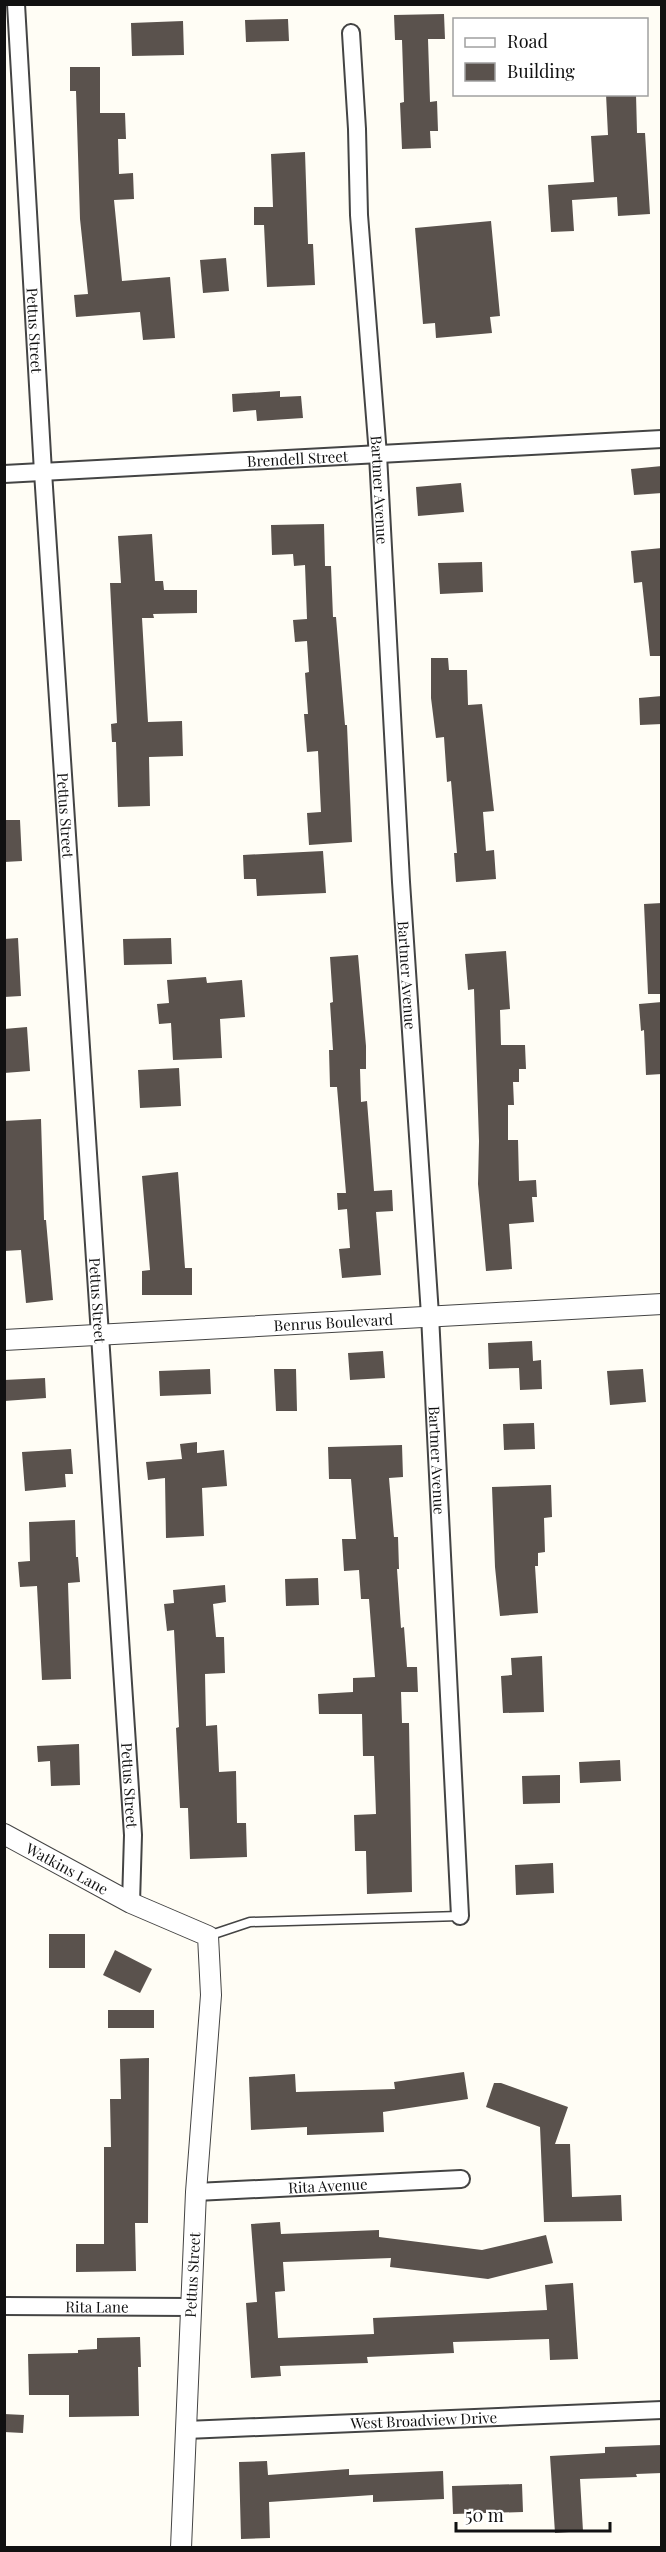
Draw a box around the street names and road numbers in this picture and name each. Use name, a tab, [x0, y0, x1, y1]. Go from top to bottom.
street label: Pettus Street	[22, 287, 47, 375]
street label: Bartmer Avenue	[366, 435, 393, 545]
street label: Brendell Street	[247, 446, 349, 471]
street label: Pettus Street	[53, 772, 79, 860]
street label: Bartmer Avenue	[394, 920, 421, 1030]
street label: Pettus Street	[85, 1257, 111, 1345]
street label: Benrus Boulevard	[273, 1309, 394, 1335]
street label: Bartmer Avenue	[425, 1405, 450, 1515]
street label: Pettus Street	[117, 1742, 143, 1829]
street label: Watkins Lane	[22, 1837, 112, 1899]
street label: Rita Avenue	[288, 2174, 368, 2197]
street label: Pettus Street	[180, 2231, 204, 2318]
street label: Rita Lane	[65, 2296, 129, 2317]
street label: West Broadview Drive	[349, 2407, 498, 2433]

